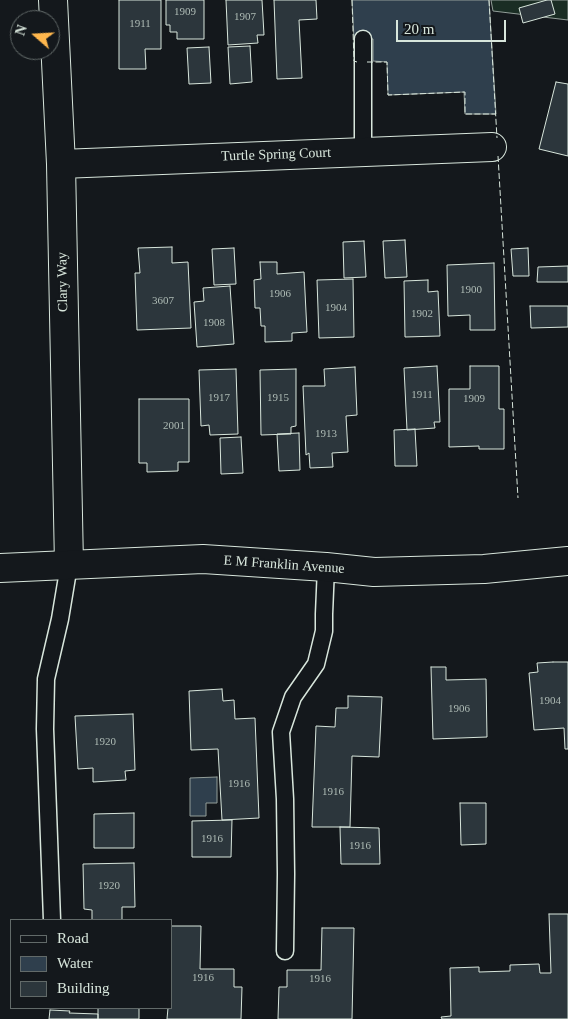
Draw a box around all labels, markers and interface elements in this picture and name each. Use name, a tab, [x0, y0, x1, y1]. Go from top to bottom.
house number: 1909	[174, 5, 196, 19]
north arrow	[10, 10, 60, 60]
house number: 1907	[234, 10, 256, 24]
scale bar	[398, 10, 508, 42]
house number: 1911	[129, 17, 151, 31]
text: 20 m	[404, 21, 434, 37]
text: N	[13, 23, 30, 38]
street label: Turtle Spring Court	[221, 145, 331, 165]
street label: Clary Way	[54, 252, 72, 312]
house number: 1900	[460, 283, 482, 297]
house number: 1906	[269, 287, 291, 301]
house number: 3607	[152, 294, 174, 308]
house number: 1904	[325, 301, 347, 315]
house number: 1902	[411, 307, 433, 321]
house number: 1908	[203, 316, 225, 330]
house number: 1911	[411, 388, 433, 402]
house number: 1917	[208, 391, 230, 405]
house number: 1915	[267, 391, 289, 405]
house number: 1909	[463, 392, 485, 406]
house number: 2001	[163, 419, 185, 433]
house number: 1913	[315, 427, 337, 441]
street label: E M Franklin Avenue	[223, 552, 345, 578]
house number: 1904	[539, 694, 561, 708]
house number: 1906	[448, 702, 470, 716]
house number: 1920	[94, 735, 116, 749]
house number: 1916	[228, 777, 250, 791]
house number: 1916	[322, 785, 344, 799]
house number: 1916	[201, 832, 223, 846]
house number: 1916	[349, 839, 371, 853]
house number: 1920	[98, 879, 120, 893]
legend	[10, 919, 172, 1009]
text: Road	[57, 930, 89, 946]
text: Water	[57, 955, 92, 971]
house number: 1916	[192, 971, 214, 985]
house number: 1916	[309, 972, 331, 986]
text: Building	[57, 980, 110, 996]

